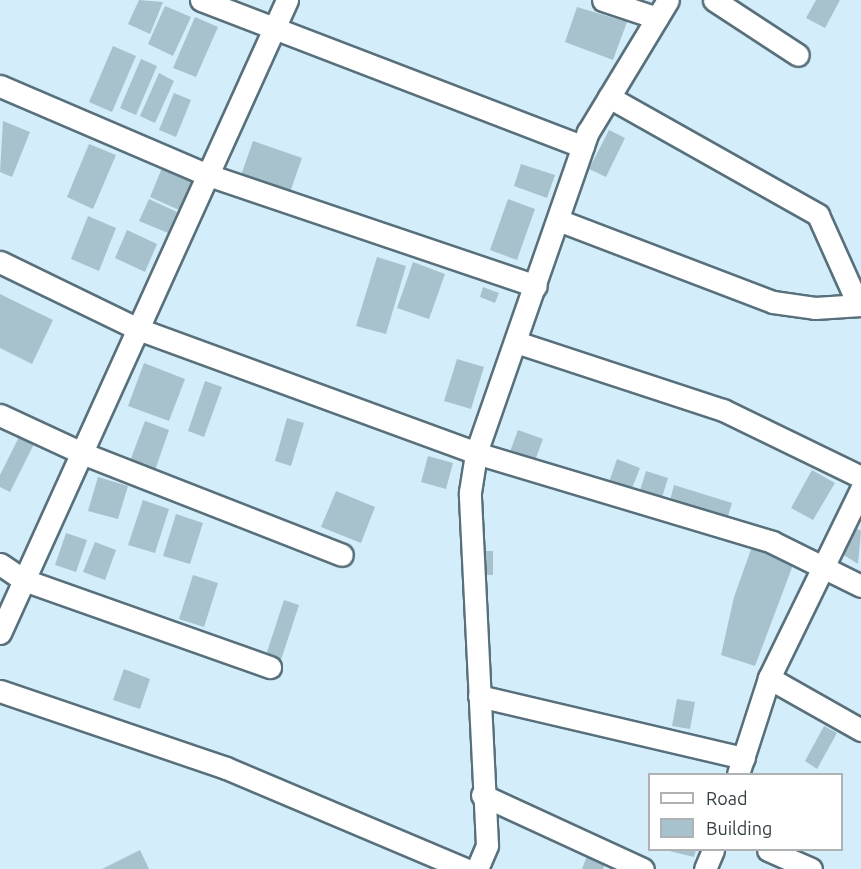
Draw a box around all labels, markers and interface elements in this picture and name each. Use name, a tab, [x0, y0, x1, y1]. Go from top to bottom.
legend	[648, 773, 843, 851]
text: Road	[706, 788, 748, 808]
text: Building	[706, 818, 772, 838]

